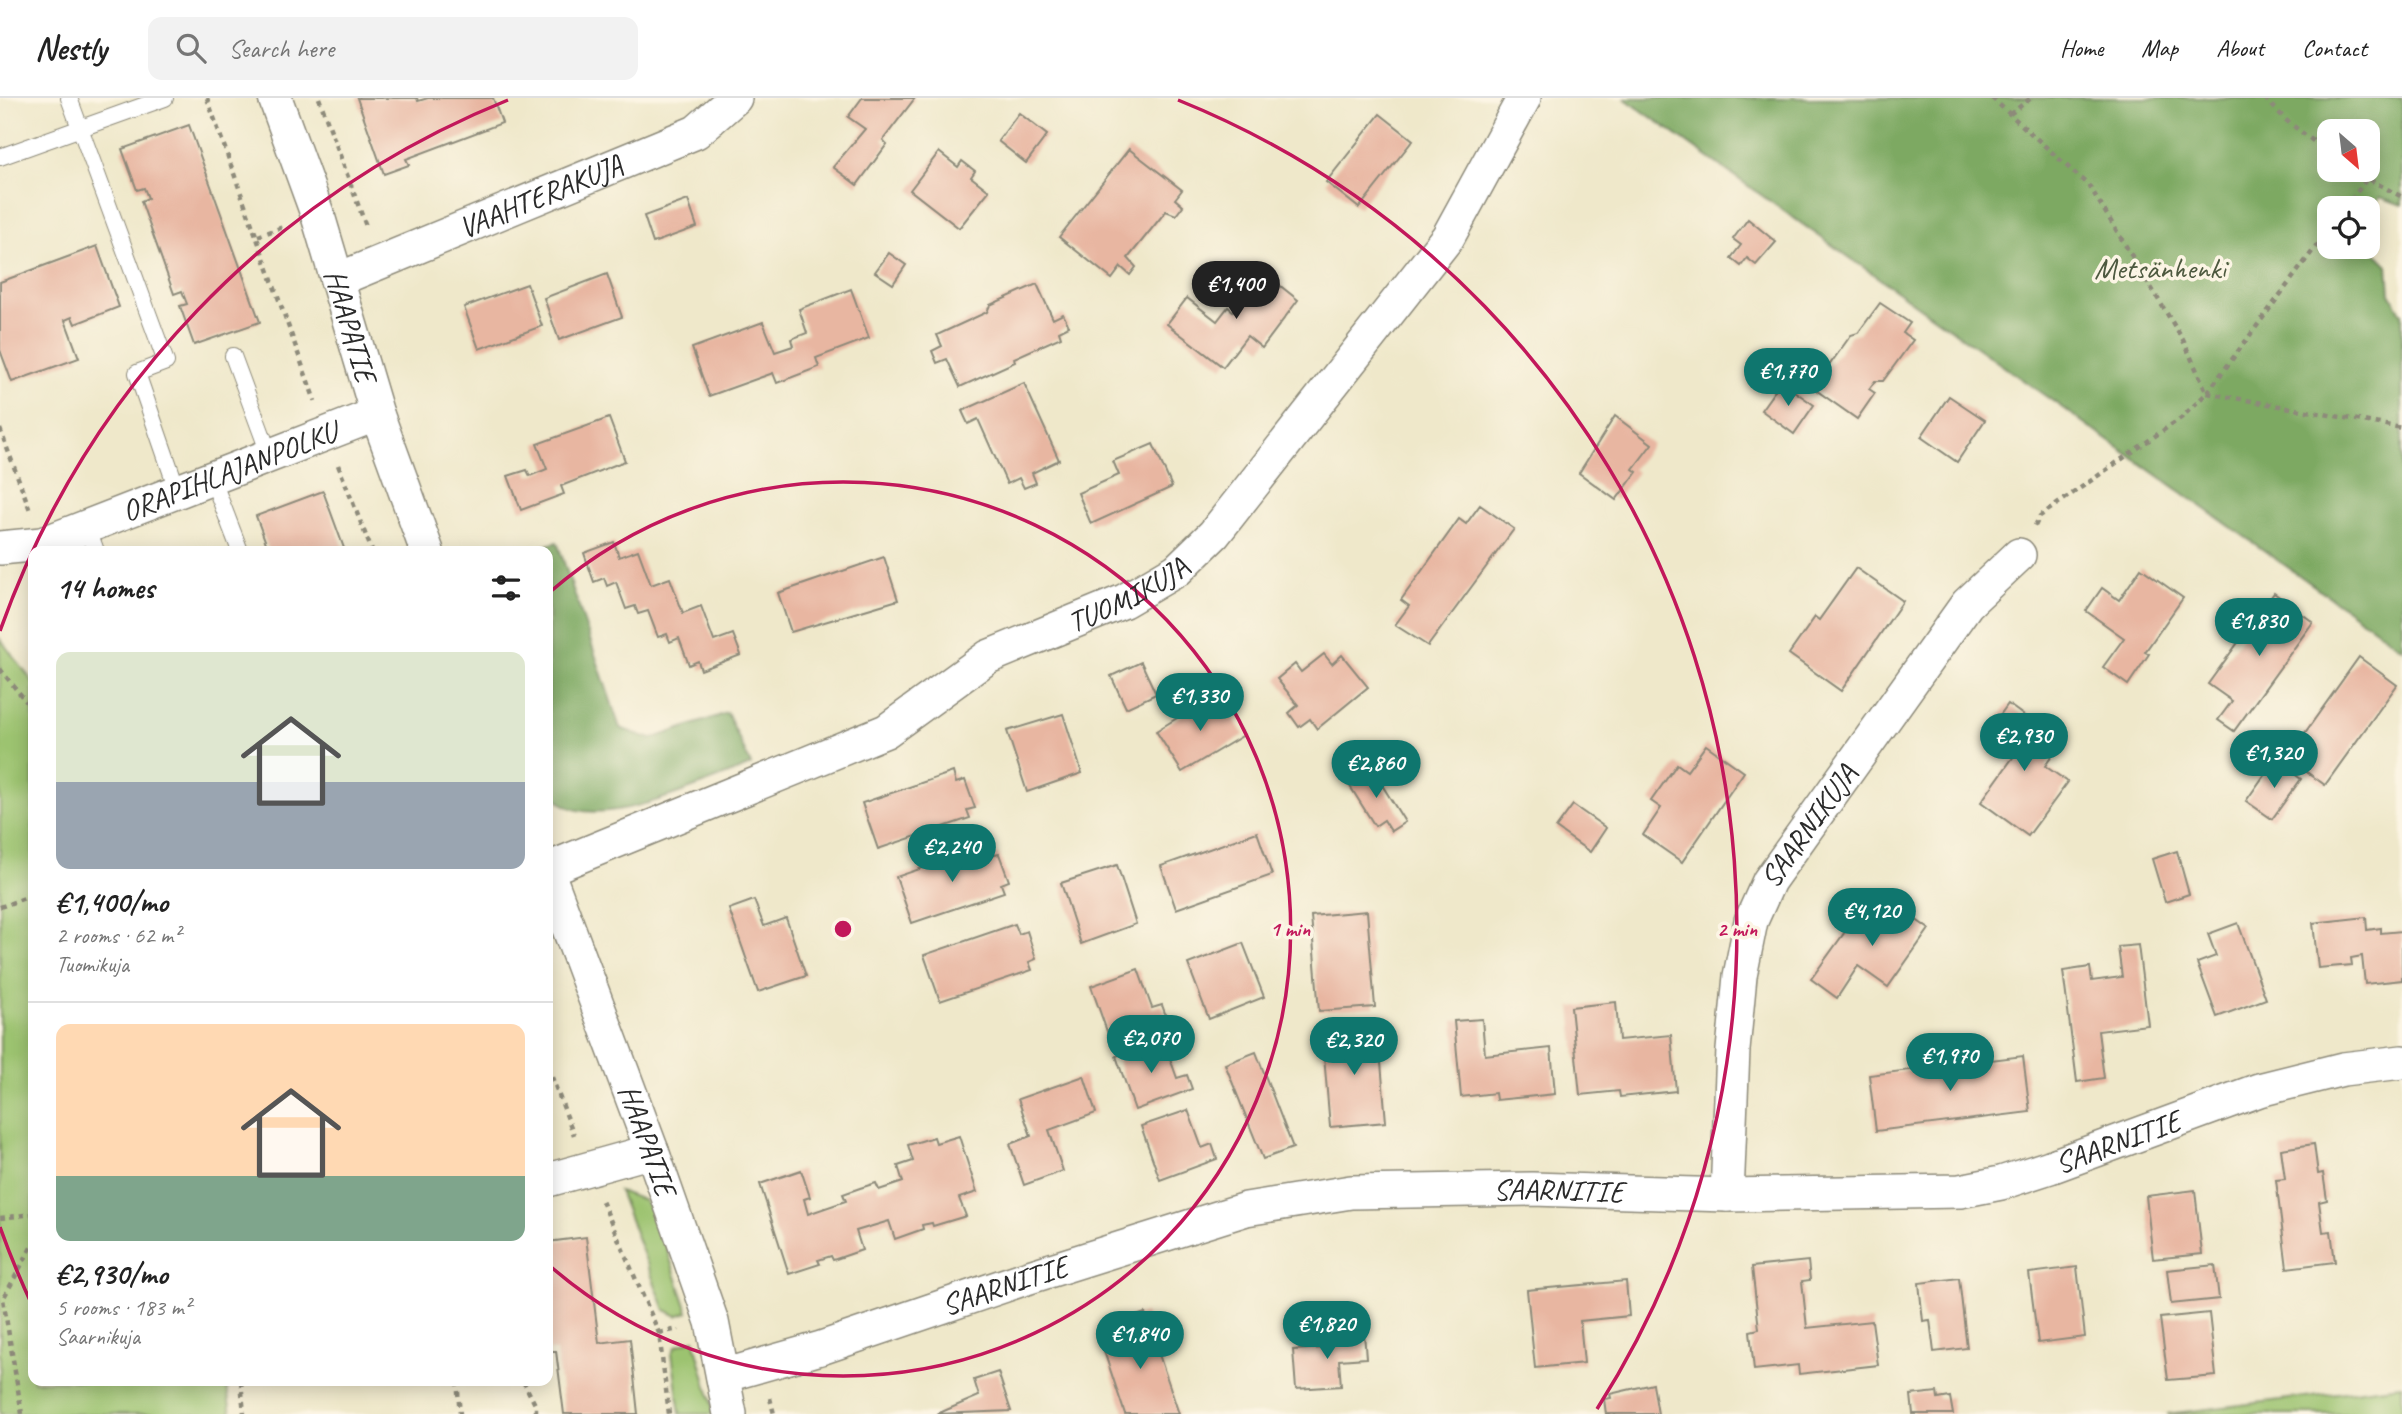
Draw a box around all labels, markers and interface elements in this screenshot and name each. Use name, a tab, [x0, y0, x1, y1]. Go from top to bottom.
search box	[148, 17, 638, 80]
text: Nestly	[35, 27, 106, 69]
icon: search	[172, 29, 210, 67]
text: Search here	[228, 32, 334, 65]
text: Home	[2060, 33, 2103, 63]
text: Map	[2141, 33, 2178, 63]
text: About	[2216, 33, 2264, 63]
text: Contact	[2302, 33, 2367, 63]
north arrow	[2317, 119, 2380, 182]
map controls	[2317, 119, 2380, 259]
street label: VAAHTERAKUJA	[453, 145, 629, 247]
button: locate	[2317, 196, 2380, 259]
park label: Metsänhenki	[2094, 249, 2229, 287]
pin: €1,400	[1179, 262, 1293, 321]
street label: HAAPATIE	[316, 265, 386, 390]
text: €1,400	[1208, 269, 1264, 298]
pin: €1,770	[1731, 348, 1845, 408]
text: €1,770	[1760, 356, 1816, 385]
street label: ORAPIHLAJANPOLKU	[116, 411, 347, 530]
street label: TUOMIKUJA	[1062, 549, 1198, 641]
text: 14 homes	[56, 569, 154, 607]
icon: filters	[487, 569, 525, 607]
pin: €1,830	[2202, 598, 2316, 658]
text: €1,830	[2231, 606, 2287, 635]
pin: €1,330	[1143, 674, 1257, 733]
text: €1,330	[1172, 681, 1228, 710]
icon: home	[228, 698, 354, 824]
pin: €2,930	[1967, 714, 2081, 773]
text: €2,930	[1996, 721, 2052, 750]
pin: €1,320	[2217, 730, 2331, 790]
text: €1,320	[2246, 738, 2302, 767]
pin: €2,860	[1319, 740, 1433, 800]
text: €2,860	[1348, 748, 1404, 777]
street label: SAARNIKUJA	[1751, 756, 1866, 895]
pin: €2,240	[895, 824, 1009, 884]
text: €2,240	[924, 832, 980, 861]
text: €1,400/mo	[56, 883, 168, 921]
pin: €4,120	[1815, 888, 1929, 948]
text: €4,120	[1844, 896, 1900, 925]
text: 1 min	[1270, 916, 1310, 942]
text: 2 min	[1717, 916, 1757, 942]
centre of rings	[831, 917, 855, 941]
text: 2 rooms · 62 m²	[56, 921, 180, 950]
text: Tuomikuja	[56, 950, 129, 979]
pin: €2,070	[1094, 1016, 1208, 1075]
pin: €2,320	[1297, 1018, 1411, 1077]
text: €2,070	[1123, 1023, 1179, 1052]
text: €2,320	[1326, 1025, 1382, 1054]
pin: €1,970	[1893, 1034, 2007, 1093]
text: €1,970	[1922, 1041, 1978, 1070]
icon: home	[228, 1070, 354, 1196]
street label: HAAPATIE	[610, 1079, 686, 1204]
street label: SAARNITIE	[2050, 1100, 2189, 1182]
street label: SAARNITIE	[1493, 1170, 1628, 1211]
street label: SAARNITIE	[937, 1246, 1076, 1324]
text: €2,930/mo	[56, 1255, 168, 1293]
text: 5 rooms · 183 m²	[56, 1293, 191, 1322]
pin: €1,820	[1270, 1302, 1384, 1361]
text: €1,820	[1299, 1309, 1355, 1338]
pin: €1,840	[1083, 1312, 1197, 1371]
text: €1,840	[1112, 1319, 1168, 1348]
text: Saarnikuja	[56, 1322, 140, 1351]

